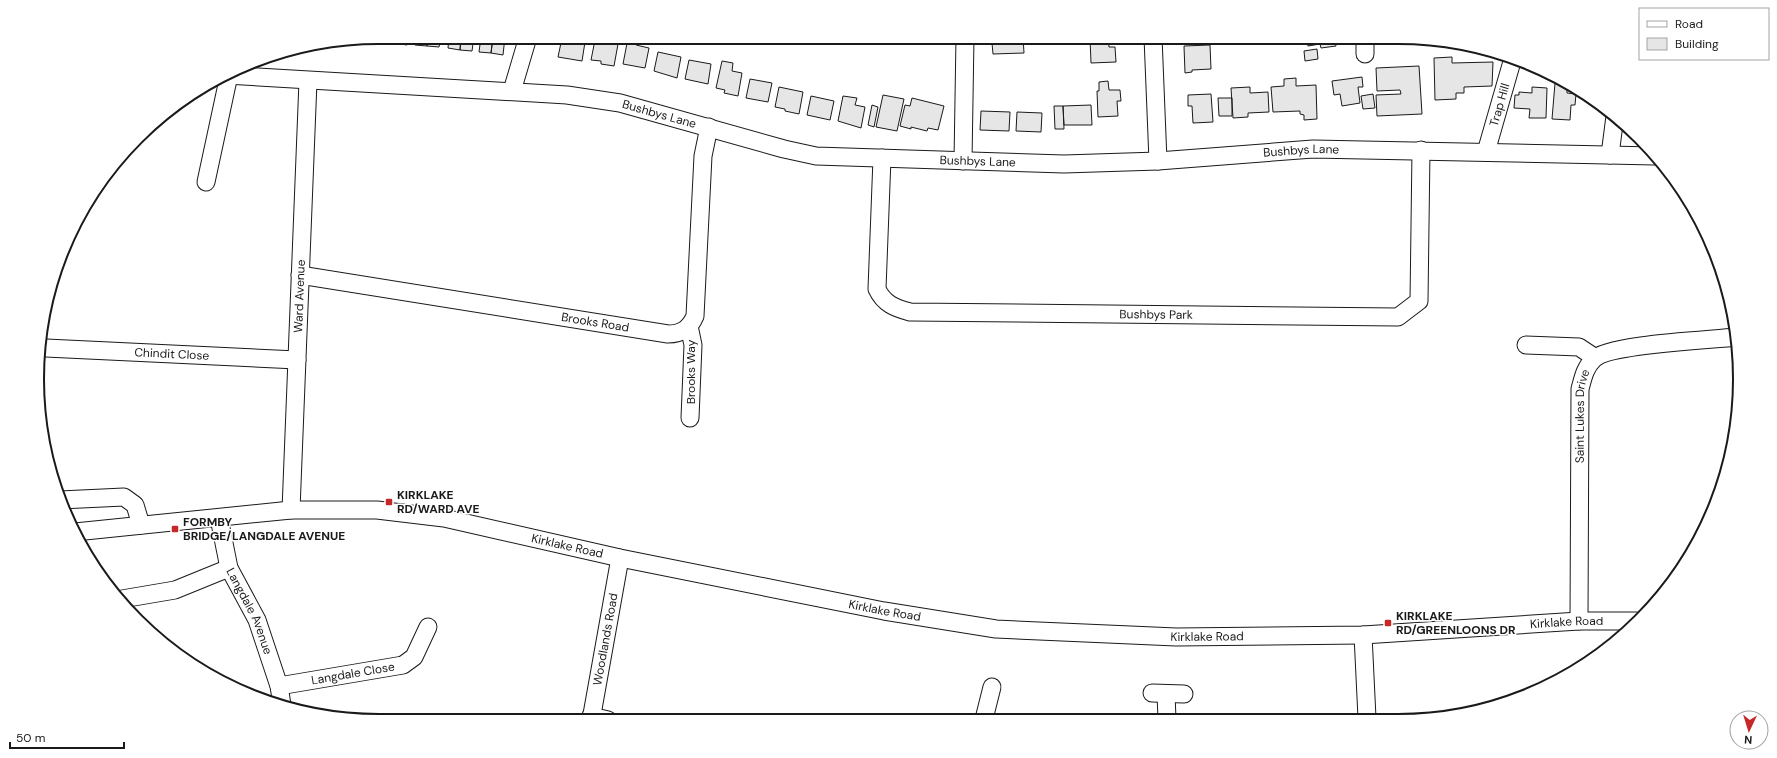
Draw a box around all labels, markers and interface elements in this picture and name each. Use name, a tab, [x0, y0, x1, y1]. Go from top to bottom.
legend	[1639, 8, 1769, 60]
text: Road	[1675, 16, 1703, 32]
text: Building	[1675, 36, 1719, 52]
street label: Trap Hill	[1486, 81, 1513, 128]
street label: Bushbys Lane	[620, 96, 698, 132]
street label: Bushbys Lane	[1262, 141, 1340, 161]
street label: Bushbys Lane	[939, 152, 1016, 170]
street label: Ward Avenue	[290, 259, 309, 333]
street label: Bushbys Park	[1119, 306, 1193, 323]
street label: Brooks Road	[560, 309, 630, 336]
street label: Brooks Way	[683, 339, 699, 404]
street label: Chindit Close	[134, 344, 210, 364]
street label: Saint Lukes Drive	[1572, 367, 1594, 463]
place label: KIRKLAKE RD/WARD AVE	[397, 487, 479, 517]
marker: KIRKLAKE RD/WARD AVE	[384, 497, 394, 507]
place label: FORMBY BRIDGE/LANGDALE AVENUE	[183, 514, 345, 544]
marker: FORMBY BRIDGE/LANGDALE AVENUE	[170, 524, 180, 534]
street label: Kirklake Road	[530, 530, 605, 562]
street label: Langdale Avenue	[222, 565, 276, 657]
street label: Woodlands Road	[589, 592, 622, 687]
street label: Kirklake Road	[847, 596, 922, 625]
place label: KIRKLAKE RD/GREENLOONS DR	[1396, 608, 1516, 638]
street label: Kirklake Road	[1530, 613, 1603, 632]
marker: KIRKLAKE RD/GREENLOONS DR	[1383, 618, 1393, 628]
street label: Kirklake Road	[1170, 628, 1244, 645]
street label: Langdale Close	[310, 659, 396, 688]
north arrow	[1729, 710, 1769, 750]
scale bar	[10, 724, 124, 750]
text: 50 m	[16, 730, 45, 746]
text: N	[1744, 733, 1753, 747]

